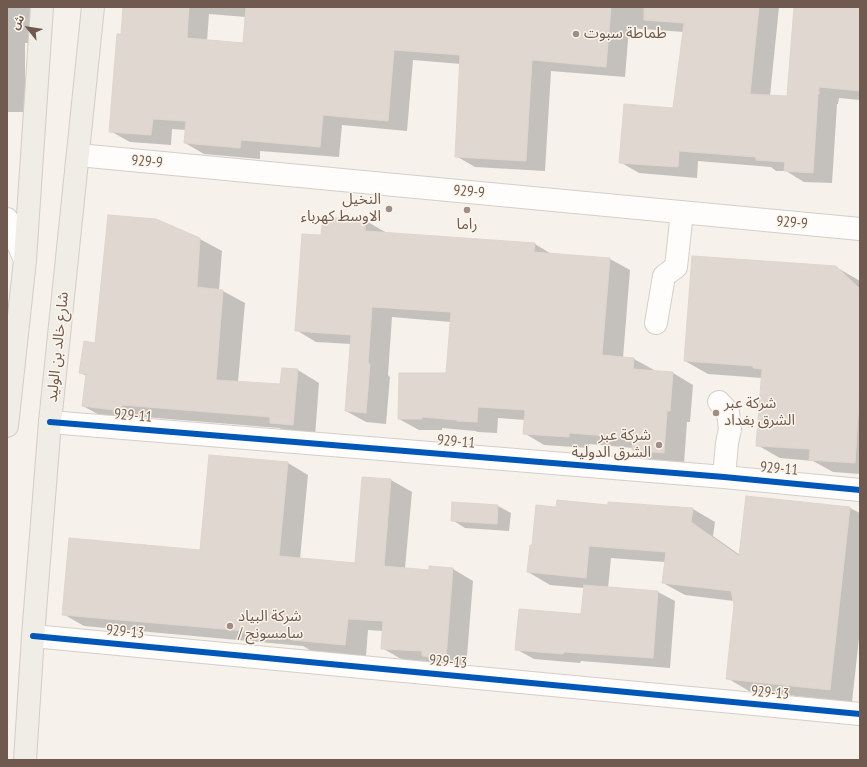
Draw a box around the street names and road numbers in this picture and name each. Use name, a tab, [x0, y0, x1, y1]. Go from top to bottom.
street label: 929-9	[131, 152, 163, 172]
street label: 929-9	[453, 182, 485, 202]
street label: 929-9	[776, 213, 808, 233]
street label: شارع خالد بن الوليد	[43, 291, 73, 403]
street label: 929-11	[113, 405, 153, 427]
street label: 929-11	[436, 431, 476, 453]
street label: 929-11	[759, 458, 799, 480]
street label: 929-13	[105, 621, 145, 643]
street label: 929-13	[428, 651, 468, 673]
street label: 929-13	[750, 682, 790, 704]

